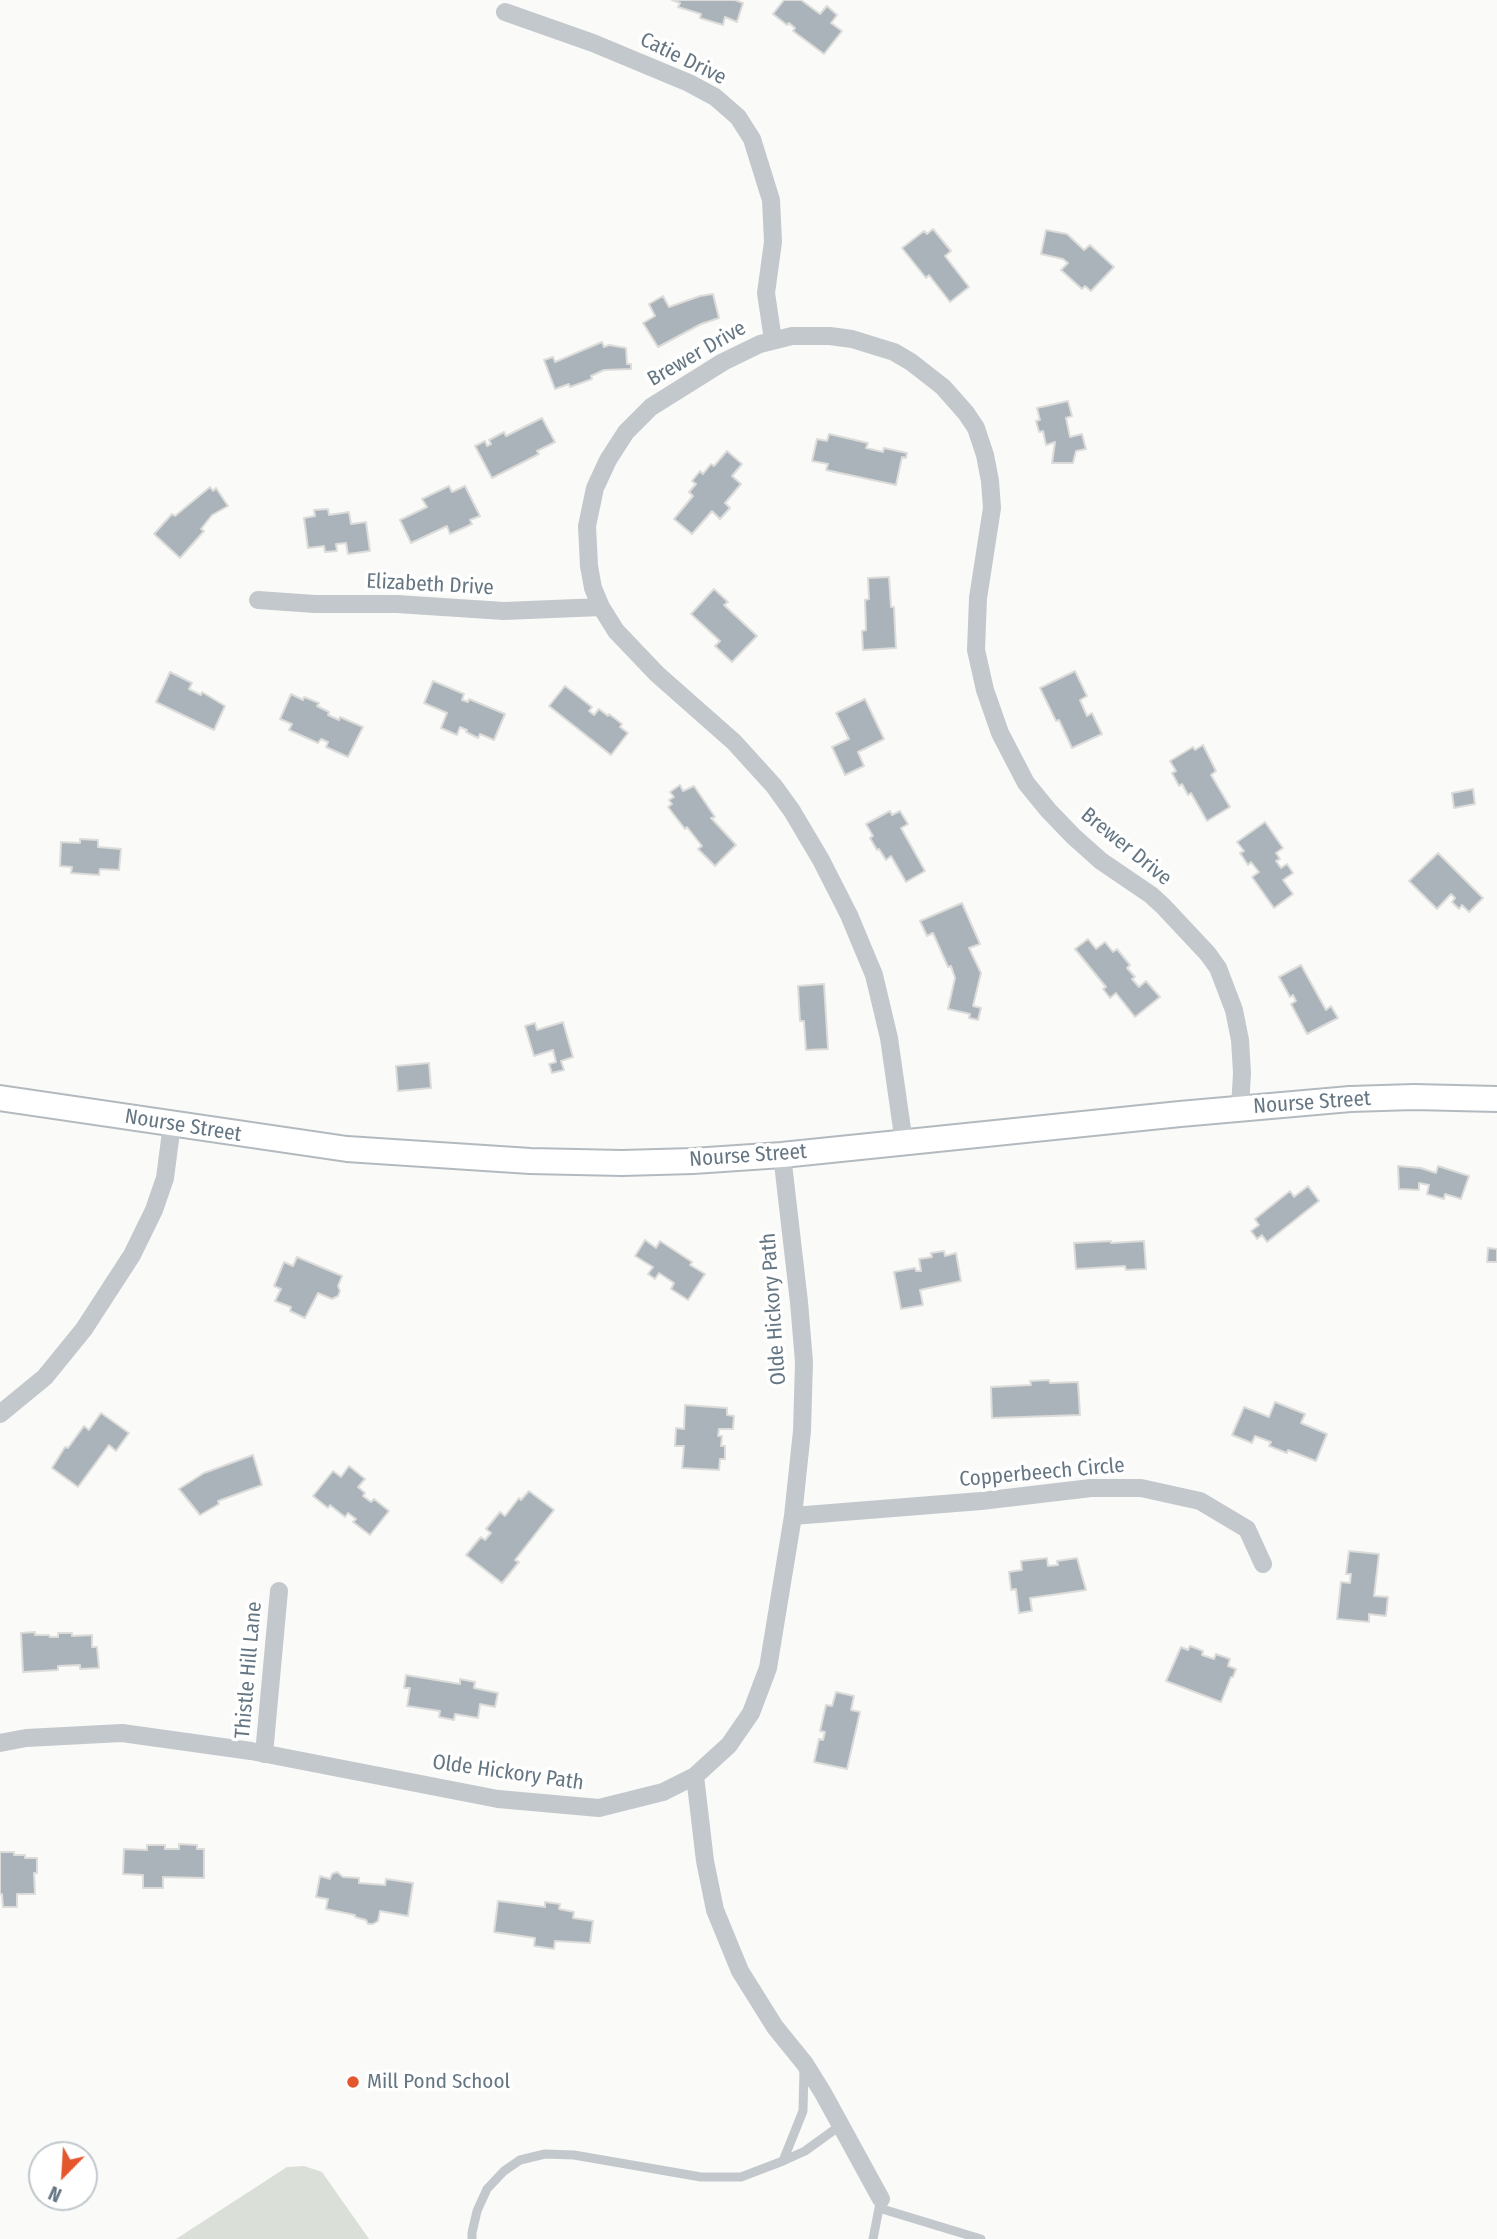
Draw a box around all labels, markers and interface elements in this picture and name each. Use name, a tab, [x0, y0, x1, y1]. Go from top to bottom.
street label: Catie Drive	[636, 27, 730, 91]
street label: Brewer Drive	[643, 316, 751, 392]
street label: Elizabeth Drive	[366, 569, 494, 601]
street label: Brewer Drive	[1076, 803, 1176, 891]
street label: Nourse Street	[1252, 1086, 1372, 1120]
street label: Nourse Street	[123, 1104, 243, 1148]
street label: Nourse Street	[688, 1139, 808, 1173]
street label: Olde Hickory Path	[756, 1232, 792, 1386]
street label: Copperbeech Circle	[958, 1453, 1126, 1493]
street label: Thistle Hill Lane	[230, 1600, 268, 1740]
street label: Olde Hickory Path	[431, 1750, 585, 1796]
place label: Mill Pond School	[367, 2069, 510, 2095]
marker: Mill Pond School	[345, 2074, 361, 2090]
north arrow	[28, 2141, 98, 2211]
text: N	[45, 2181, 65, 2207]

